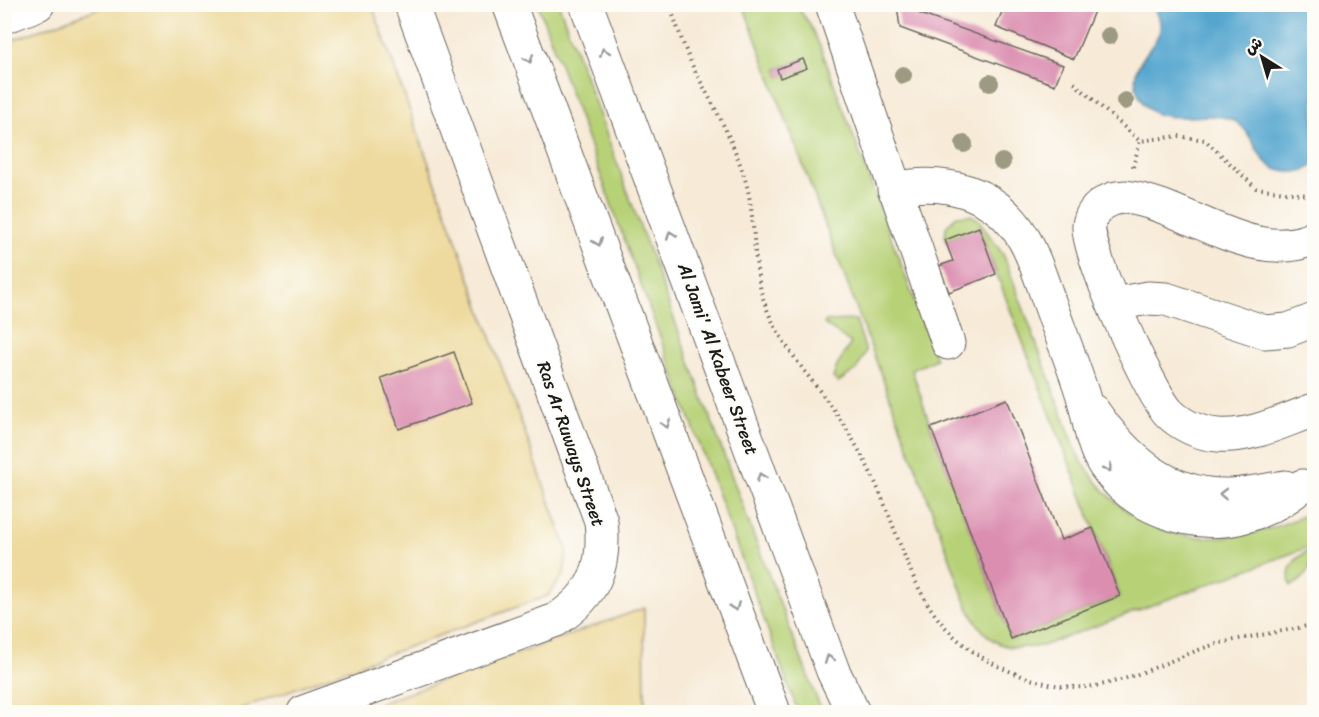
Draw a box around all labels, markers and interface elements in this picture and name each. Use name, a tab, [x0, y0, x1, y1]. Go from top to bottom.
north arrow	[1232, 27, 1292, 87]
text: ش	[1238, 29, 1269, 62]
one-way arrow	[598, 47, 611, 58]
one-way arrow	[522, 53, 534, 64]
one-way arrow	[666, 230, 679, 240]
one-way arrow	[590, 236, 603, 247]
street label: Al Jami' Al Kabeer Street	[668, 257, 768, 460]
street label: Ras Ar Ruways Street	[528, 357, 614, 531]
one-way arrow	[659, 418, 672, 429]
one-way arrow	[1101, 462, 1112, 473]
one-way arrow	[756, 472, 768, 483]
one-way arrow	[1218, 488, 1227, 500]
one-way arrow	[728, 601, 740, 612]
one-way arrow	[823, 655, 836, 665]

